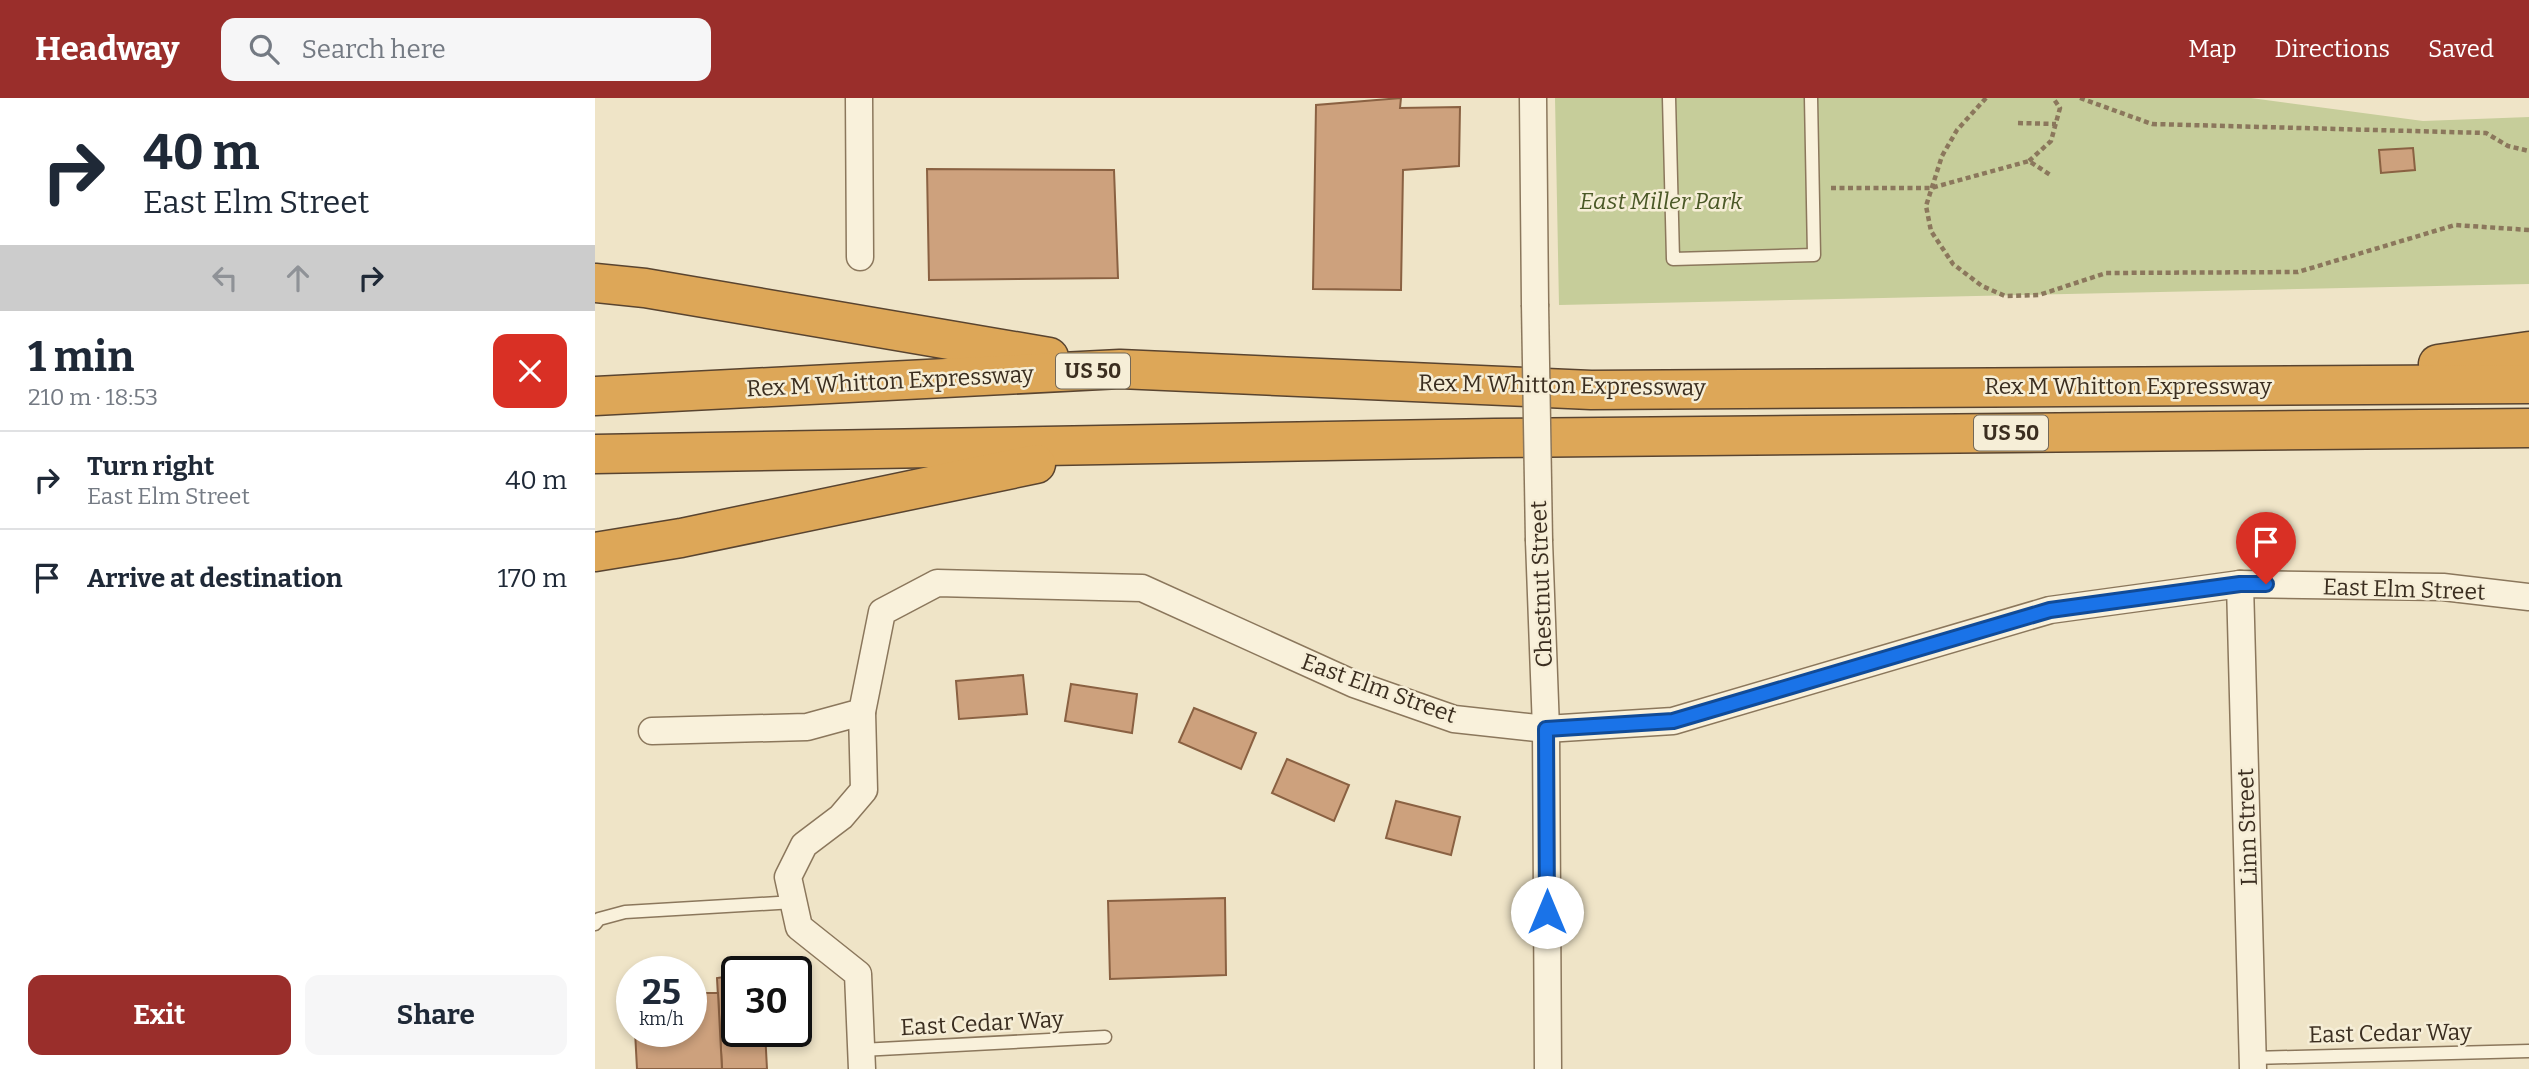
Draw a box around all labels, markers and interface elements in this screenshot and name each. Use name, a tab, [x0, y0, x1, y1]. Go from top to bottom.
search box	[221, 18, 711, 81]
text: Headway	[35, 29, 179, 69]
icon: search	[245, 30, 283, 68]
text: Search here	[301, 34, 446, 65]
text: Map	[2188, 35, 2237, 63]
text: Directions	[2275, 35, 2390, 63]
text: Saved	[2428, 35, 2494, 63]
text: 40 m	[143, 123, 260, 182]
icon: right	[28, 126, 119, 217]
text: East Elm Street	[143, 183, 369, 221]
park label: East Miller Park	[1580, 187, 1743, 215]
icon: left	[206, 259, 244, 297]
icon: ahead	[279, 259, 317, 297]
icon: right	[352, 259, 390, 297]
text: 1 min	[28, 332, 134, 382]
button: close	[493, 334, 567, 408]
road number: US 50	[1056, 354, 1130, 388]
street label: Rex M Whitton Expressway	[746, 359, 1035, 403]
street label: Rex M Whitton Expressway	[1418, 368, 1707, 402]
street label: Rex M Whitton Expressway	[1984, 372, 2273, 400]
text: 210 m · 18:53	[28, 383, 158, 411]
road number: US 50	[1974, 416, 2048, 450]
text: Turn right	[87, 451, 214, 482]
icon: right	[28, 461, 66, 499]
text: 40 m	[505, 465, 567, 496]
text: East Elm Street	[87, 482, 250, 510]
street label: Chestnut Street	[1524, 500, 1558, 668]
pin	[2236, 512, 2296, 584]
icon: arrive	[2247, 523, 2285, 561]
icon: arrive	[28, 559, 66, 597]
text: Arrive at destination	[87, 563, 342, 594]
text: 170 m	[497, 563, 567, 594]
street label: East Elm Street	[2322, 572, 2486, 606]
street label: East Elm Street	[1298, 647, 1460, 729]
street label: Linn Street	[2231, 768, 2263, 886]
position arrow	[1510, 875, 1584, 949]
speed limit sign: 30	[721, 956, 812, 1047]
text: 25	[642, 971, 681, 1013]
button: Exit	[28, 975, 291, 1055]
button: Share	[305, 975, 567, 1055]
street label: East Cedar Way	[900, 1005, 1065, 1041]
text: km/h	[639, 1008, 684, 1030]
street label: East Cedar Way	[2308, 1018, 2473, 1048]

